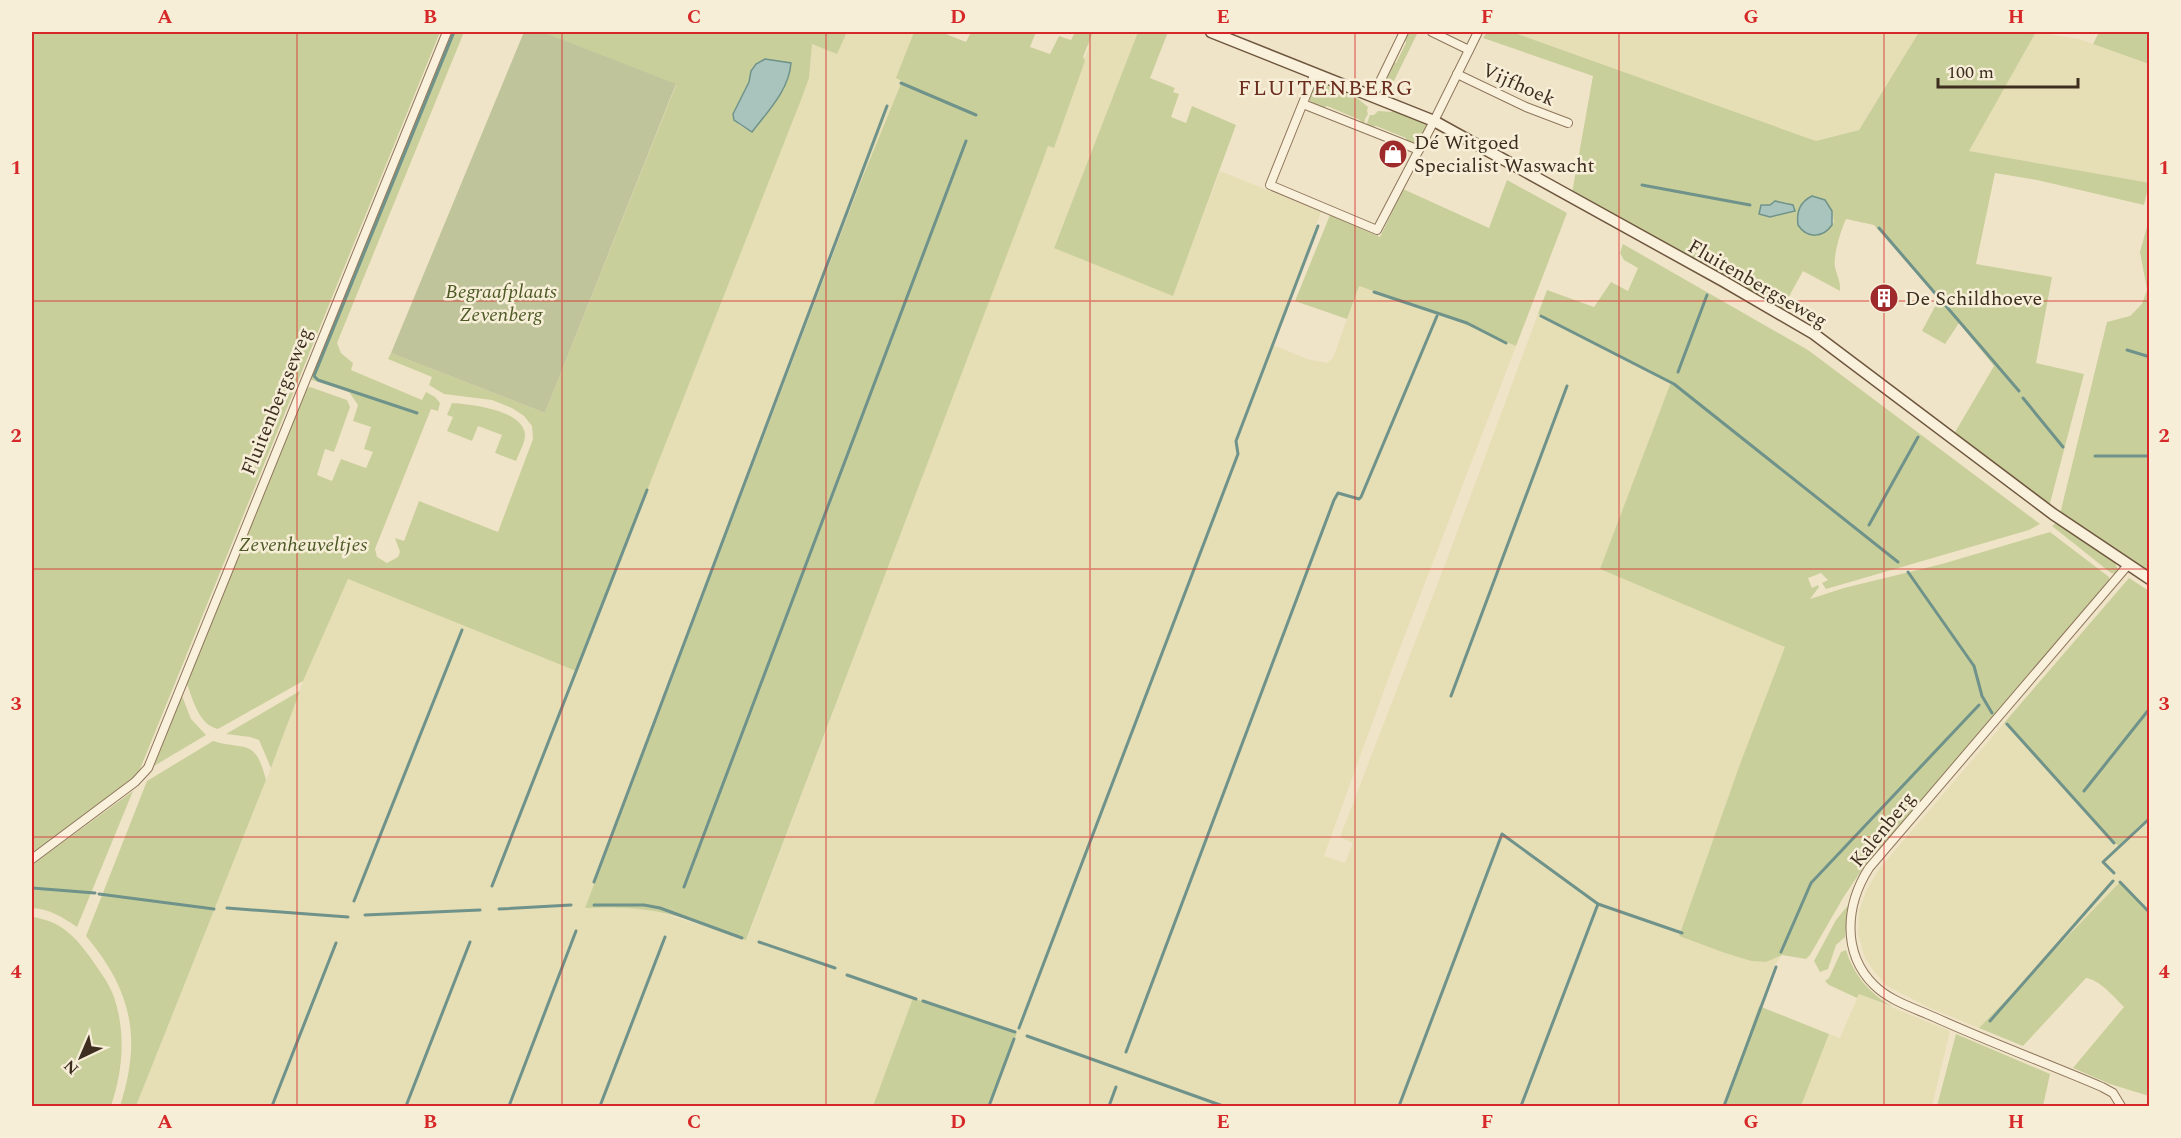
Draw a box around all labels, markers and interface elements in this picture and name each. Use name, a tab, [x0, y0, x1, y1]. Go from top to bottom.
text: A	[157, 2, 173, 32]
text: B	[423, 2, 437, 32]
text: C	[687, 2, 701, 32]
text: D	[950, 2, 966, 32]
text: E	[1216, 2, 1230, 32]
text: F	[1481, 2, 1493, 32]
text: G	[1743, 2, 1759, 32]
text: H	[2008, 2, 2024, 32]
scale bar	[1938, 51, 2078, 89]
street label: Vijfhoek	[1477, 55, 1560, 114]
text: 100 m	[1947, 59, 1994, 86]
district label: FLUITENBERG	[1238, 72, 1414, 105]
place label: Dé Witgoed Specialist Waswacht	[1414, 128, 1595, 181]
shop icon: Dé Witgoed Specialist Waswacht	[1377, 138, 1409, 170]
text: 1	[10, 153, 22, 183]
text: 1	[2158, 153, 2170, 183]
street label: Fluitenbergseweg	[1682, 232, 1833, 336]
park label: Begraafplaats Zevenberg	[445, 277, 557, 330]
building icon: De Schildhoeve	[1868, 282, 1900, 314]
place label: De Schildhoeve	[1905, 284, 2042, 314]
street label: Fluitenbergseweg	[234, 323, 320, 480]
text: 2	[10, 421, 22, 451]
text: 2	[2158, 421, 2170, 451]
park label: Zevenheuveltjes	[239, 530, 367, 560]
text: 3	[10, 689, 22, 719]
text: 3	[2158, 689, 2170, 719]
street label: Kalenberg	[1843, 785, 1923, 874]
text: 4	[10, 957, 22, 987]
text: 4	[2158, 957, 2170, 987]
north arrow	[51, 1027, 111, 1087]
text: N	[58, 1054, 84, 1080]
text: A	[157, 1107, 173, 1137]
text: B	[423, 1107, 437, 1137]
text: C	[687, 1107, 701, 1137]
text: D	[950, 1107, 966, 1137]
text: E	[1216, 1107, 1230, 1137]
text: F	[1481, 1107, 1493, 1137]
text: G	[1743, 1107, 1759, 1137]
text: H	[2008, 1107, 2024, 1137]

